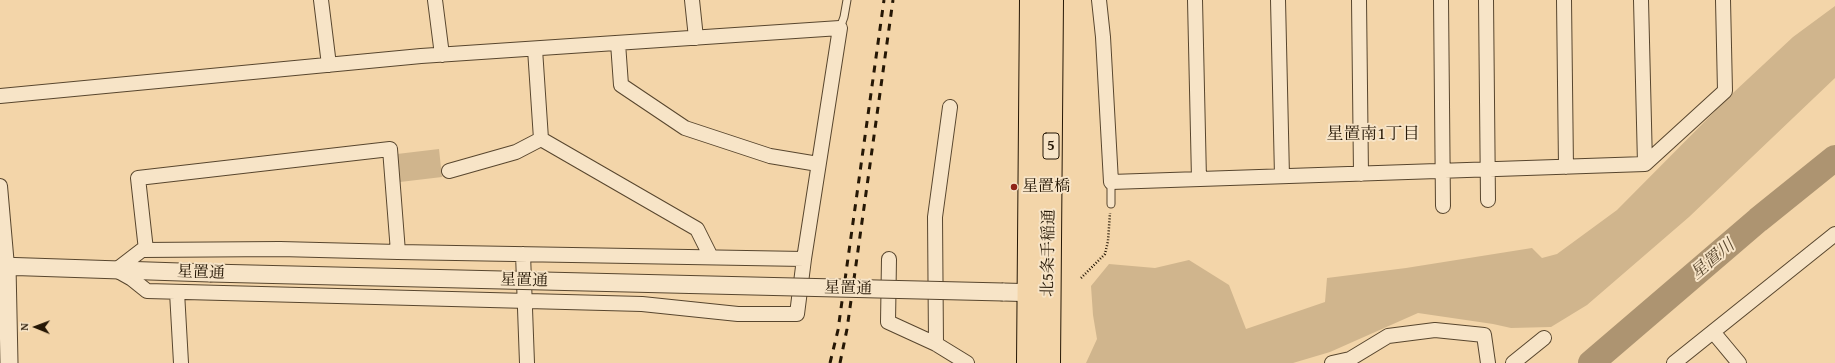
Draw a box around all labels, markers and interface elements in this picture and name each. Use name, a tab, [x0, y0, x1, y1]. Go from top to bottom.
district label: 星置南1丁目	[1326, 125, 1420, 145]
road number: 5	[1043, 133, 1059, 159]
place label: 星置橋	[1022, 177, 1070, 197]
marker: 星置橋	[1009, 182, 1019, 192]
street label: 北5条手稲通	[1039, 209, 1059, 297]
water label: 星置川	[1687, 236, 1739, 284]
street label: 星置通	[177, 263, 225, 283]
street label: 星置通	[500, 271, 548, 291]
street label: 星置通	[824, 279, 872, 299]
north arrow	[16, 307, 56, 347]
text: N	[16, 323, 32, 331]

